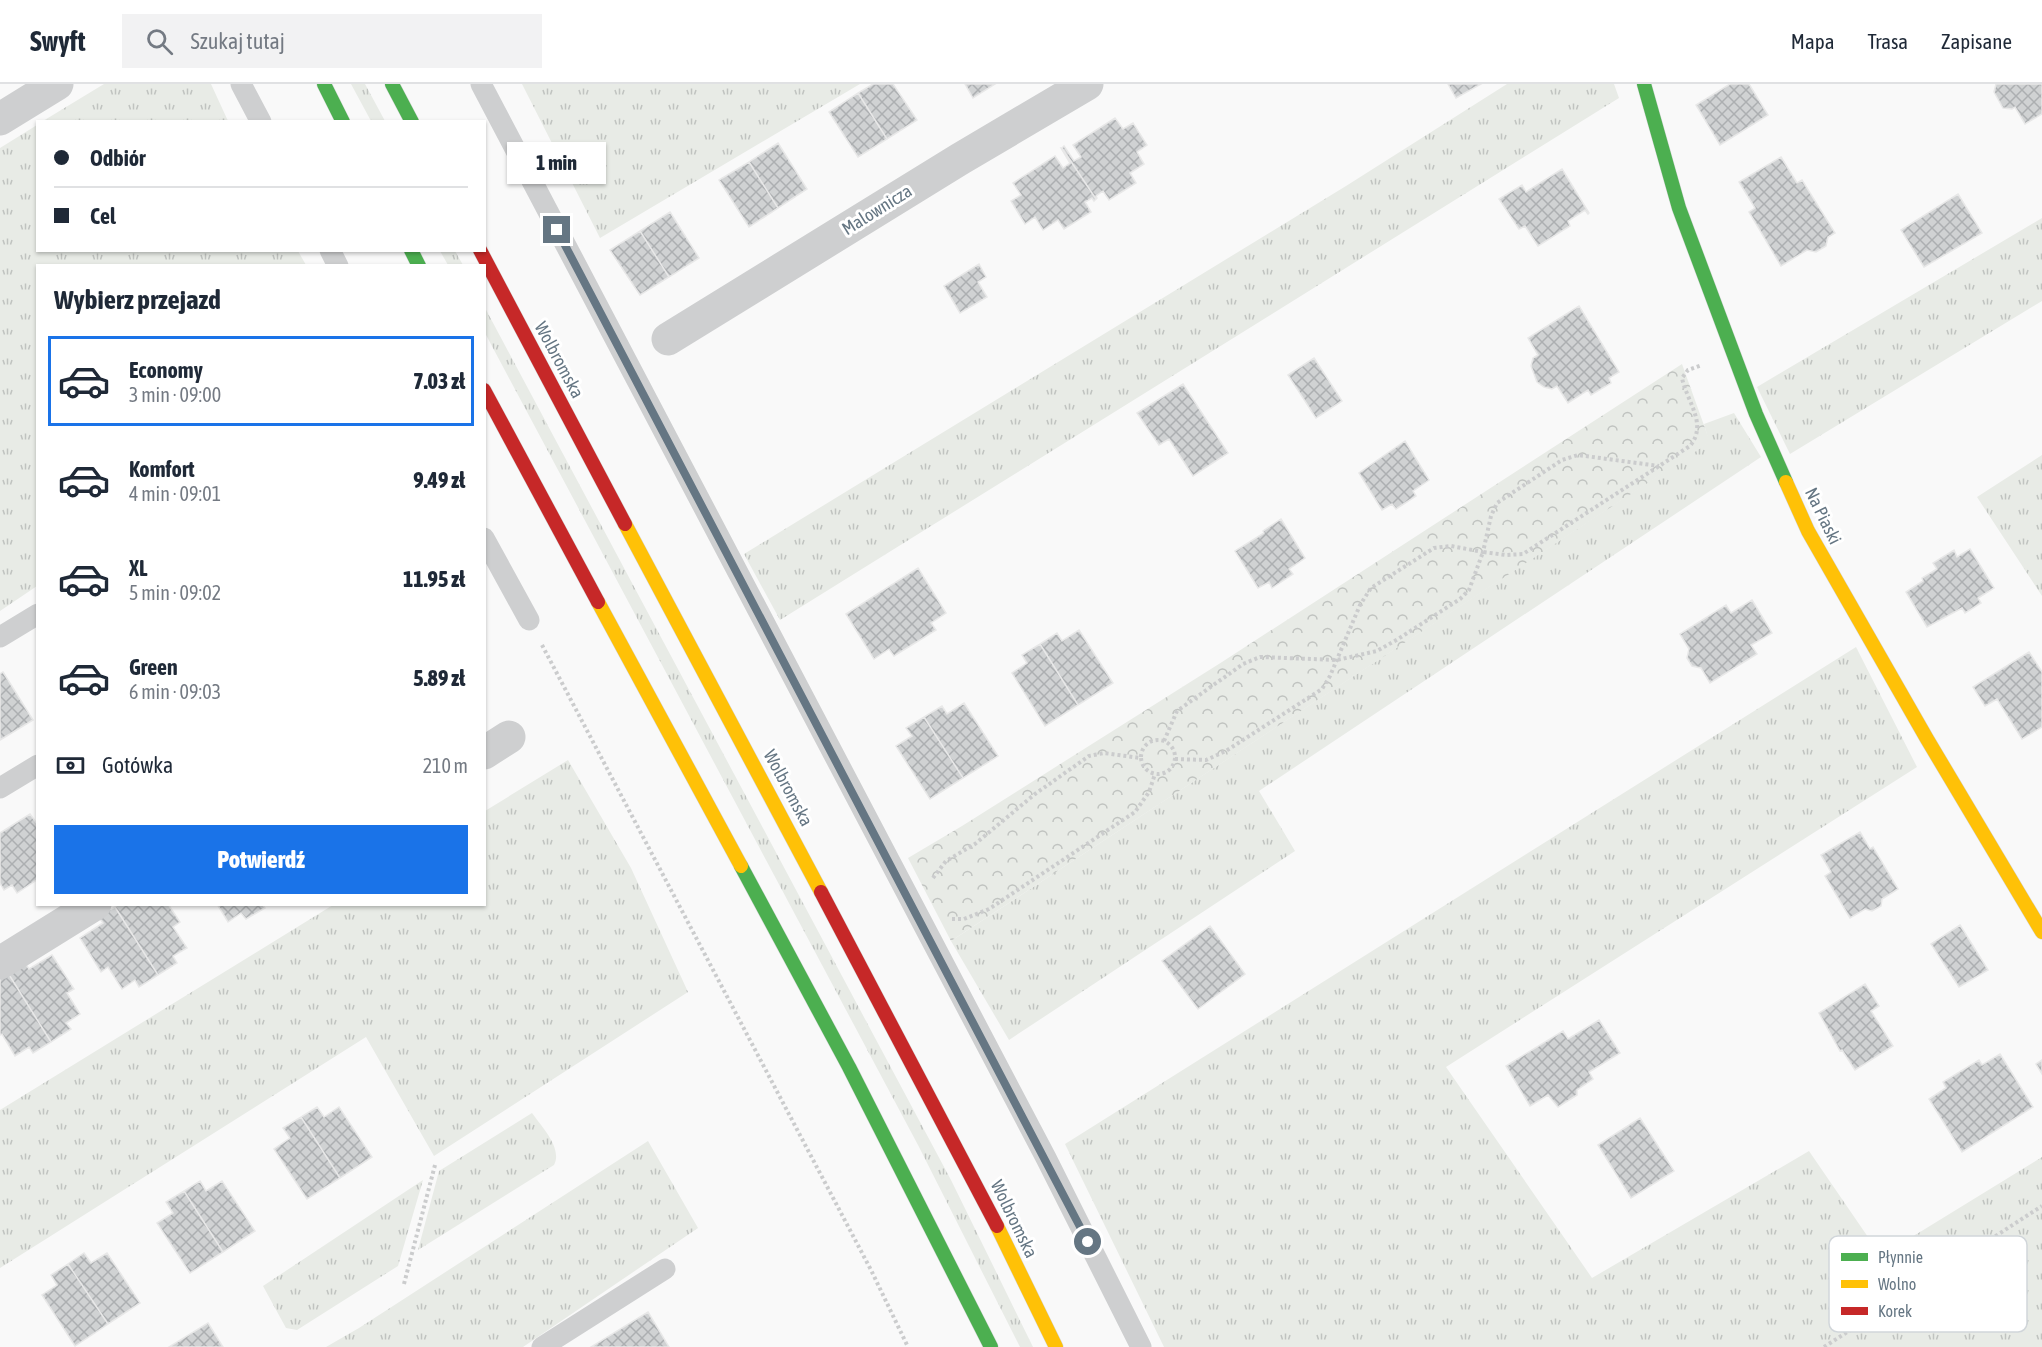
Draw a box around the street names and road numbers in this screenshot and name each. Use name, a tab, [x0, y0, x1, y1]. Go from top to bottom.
street label: Malownicza	[838, 180, 916, 239]
street label: Wolbromska	[531, 318, 588, 402]
street label: Na Piaski	[1801, 484, 1846, 547]
street label: Wolbromska	[760, 746, 817, 830]
street label: Wolbromska	[987, 1177, 1042, 1261]

